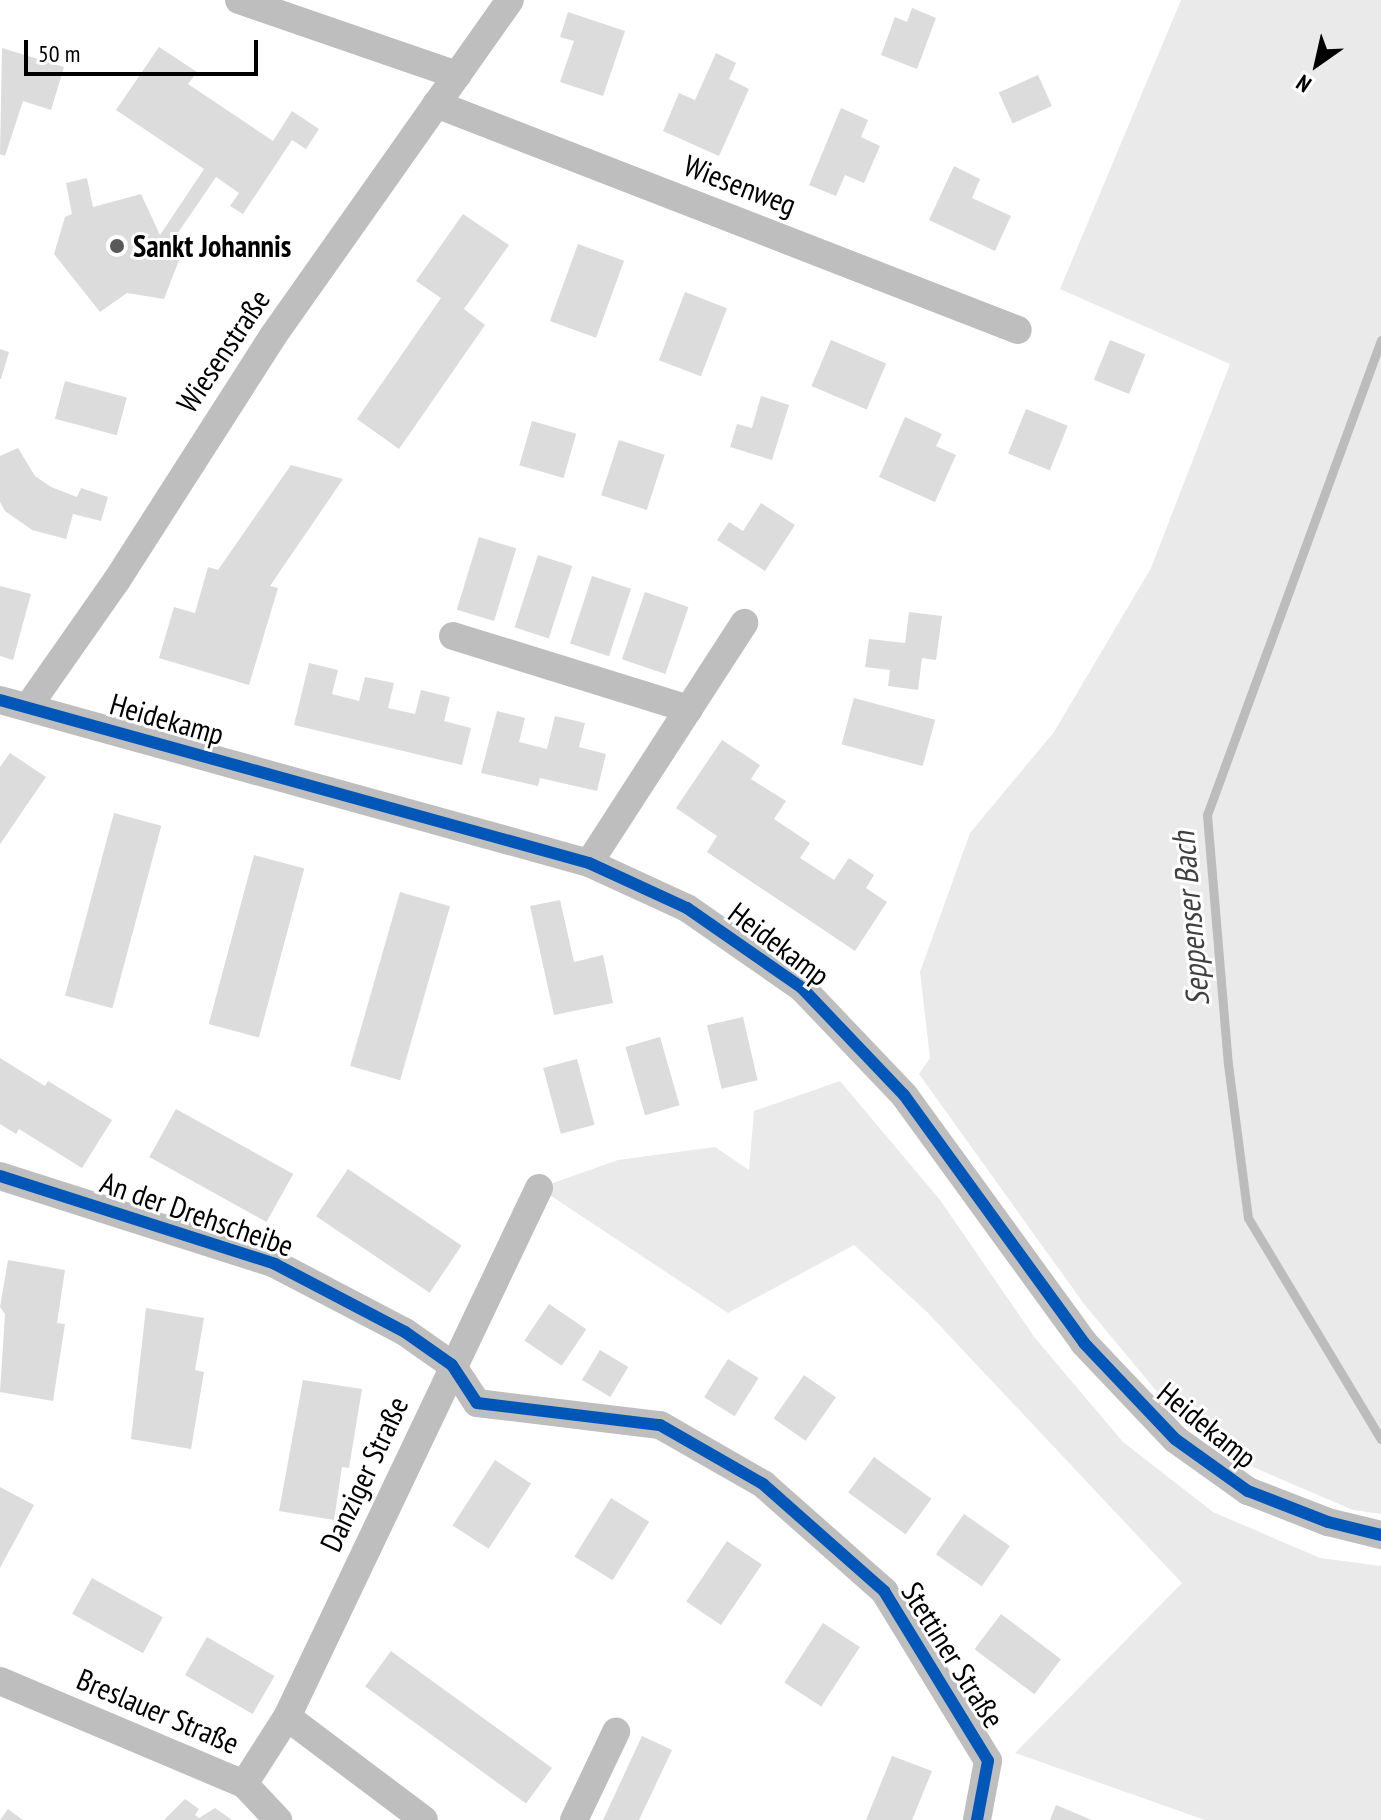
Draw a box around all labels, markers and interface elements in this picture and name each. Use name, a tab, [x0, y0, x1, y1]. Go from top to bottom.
scale bar	[28, 24, 262, 74]
north arrow	[1277, 24, 1357, 104]
text: 50 m	[38, 38, 80, 69]
text: N	[1291, 69, 1316, 99]
street label: Wiesenweg	[679, 147, 801, 223]
place label: Sankt Johannis	[133, 228, 291, 264]
marker: Sankt Johannis	[108, 237, 126, 255]
street label: Wiesenstraße	[169, 283, 277, 419]
street label: Heidekamp	[106, 686, 228, 752]
water label: Seppenser Bach	[1163, 830, 1217, 1008]
street label: Heidekamp	[722, 895, 836, 993]
street label: An der Drehscheibe	[96, 1164, 298, 1264]
street label: Heidekamp	[1150, 1374, 1264, 1476]
street label: Danziger Straße	[313, 1391, 415, 1557]
street label: Stettiner Straße	[894, 1576, 1012, 1734]
street label: Breslauer Straße	[72, 1661, 244, 1761]

